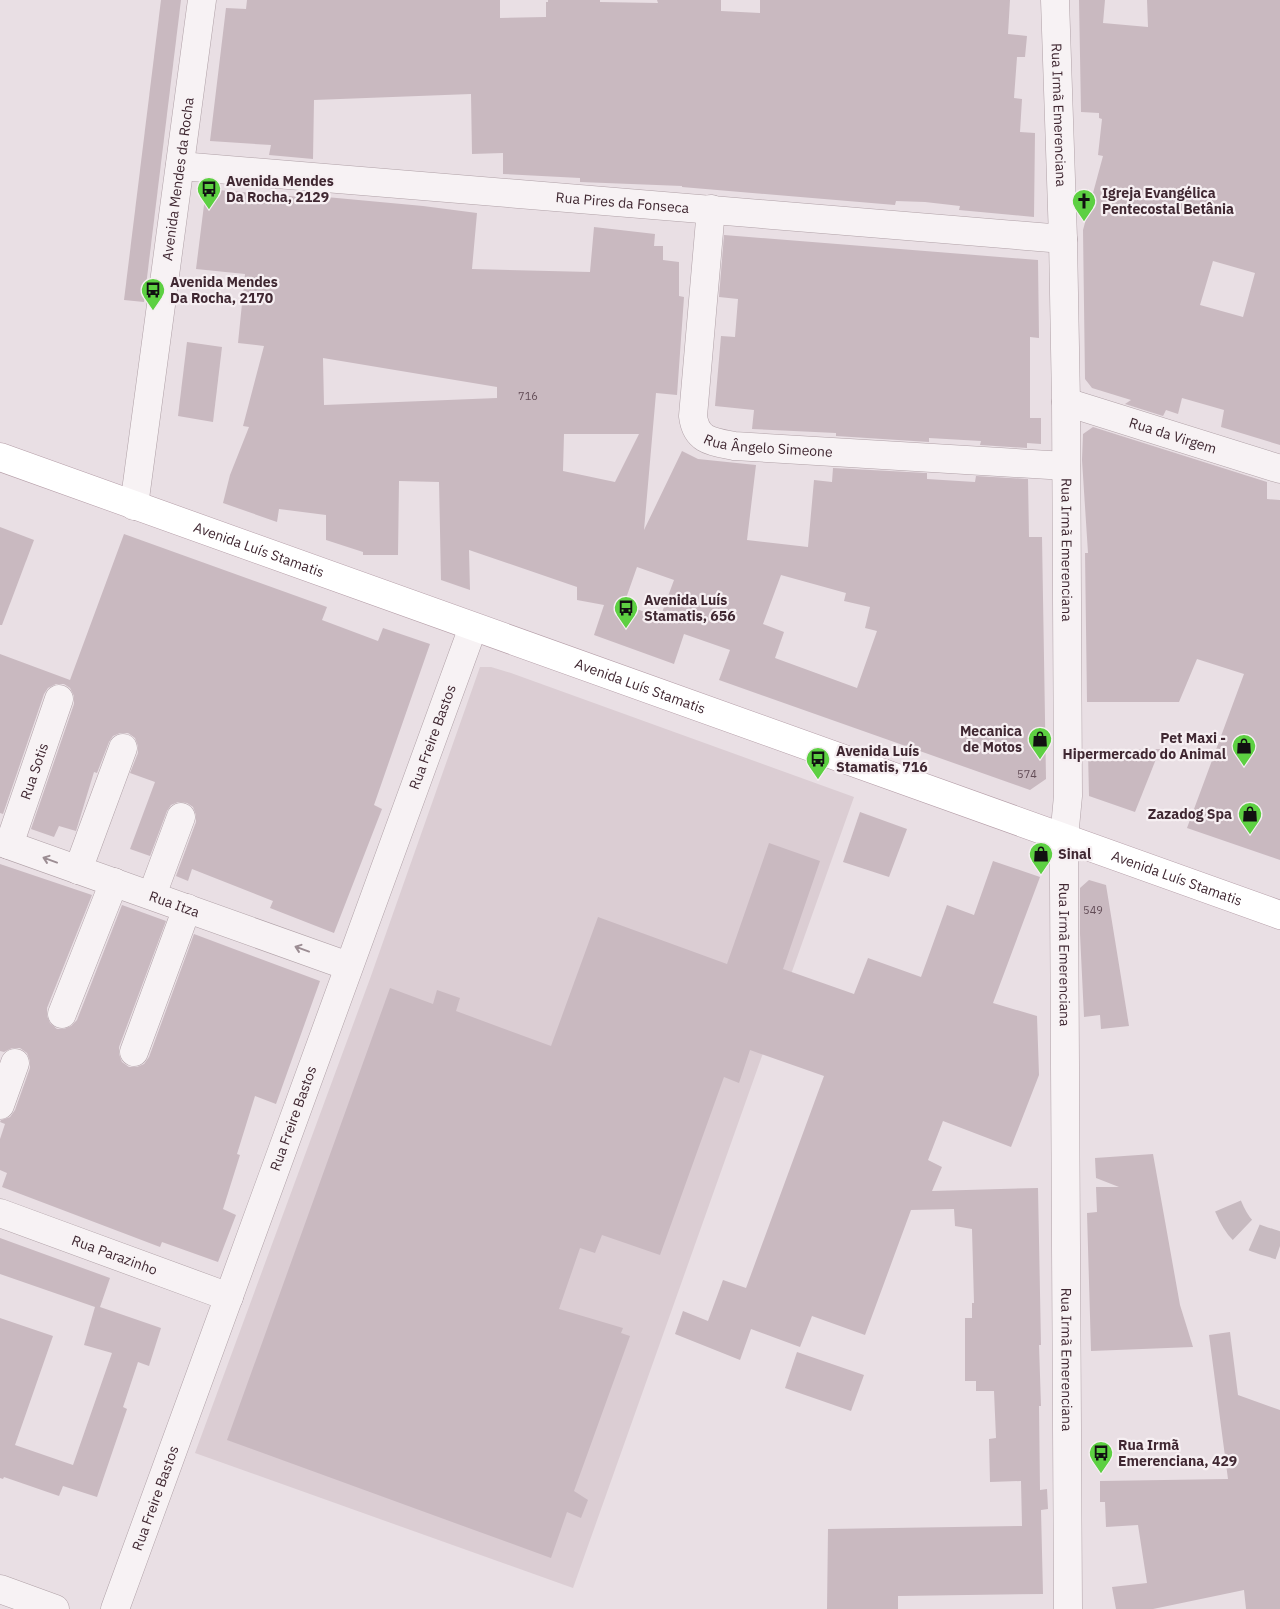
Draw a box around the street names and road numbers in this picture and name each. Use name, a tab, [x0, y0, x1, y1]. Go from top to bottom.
street label: Rua Irmã Emerenciana	[1047, 43, 1070, 188]
street label: Avenida Mendes da Rocha	[158, 96, 198, 262]
street label: Rua Pires da Fonseca	[555, 188, 690, 217]
street label: Rua da Virgem	[1127, 413, 1219, 458]
street label: Rua Ângelo Simeone	[701, 430, 834, 461]
street label: Rua Irmã Emerenciana	[1057, 478, 1076, 622]
street label: Avenida Luís Stamatis	[191, 518, 327, 581]
street label: Avenida Luís Stamatis	[572, 654, 708, 718]
street label: Rua Freire Bastos	[405, 682, 460, 792]
street label: Rua Sotis	[16, 740, 52, 802]
street label: Avenida Luís Stamatis	[1109, 846, 1245, 910]
street label: Rua Irmã Emerenciana	[1055, 883, 1074, 1027]
street label: Rua Itza	[147, 887, 202, 922]
street label: Rua Freire Bastos	[266, 1063, 321, 1173]
street label: Rua Parazinho	[69, 1231, 160, 1279]
street label: Rua Irmã Emerenciana	[1057, 1288, 1076, 1432]
street label: Rua Freire Bastos	[128, 1443, 183, 1553]

